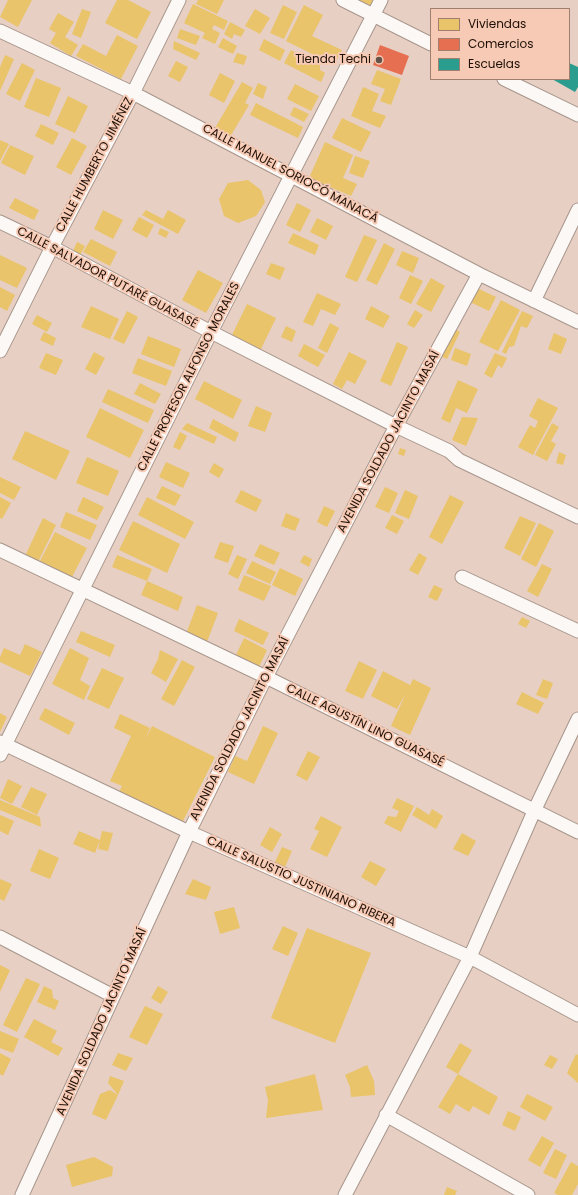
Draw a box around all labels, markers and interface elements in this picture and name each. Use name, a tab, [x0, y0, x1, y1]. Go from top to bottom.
legend	[430, 8, 570, 80]
text: Viviendas	[468, 15, 526, 32]
text: Comercios	[468, 35, 533, 52]
place label: Tienda Techi	[295, 53, 371, 67]
marker: Tienda Techi	[374, 55, 384, 65]
text: Escuelas	[468, 55, 520, 72]
street label: CALLE HUMBERTO JIMÉNEZ	[53, 95, 137, 235]
street label: CALLE MANUEL SORIOCÓ MANACÁ	[200, 121, 380, 227]
street label: CALLE SALVADOR PUTARÉ GUASASÉ	[14, 224, 200, 332]
street label: CALLE PROFESOR ALFONSO MORALES	[135, 280, 243, 474]
street label: AVENIDA SOLDADO JACINTO MASAÍ	[335, 349, 443, 535]
street label: AVENIDA SOLDADO JACINTO MASAÍ	[187, 635, 293, 823]
street label: CALLE AGUSTÍN LINO GUASASÉ	[284, 681, 446, 771]
street label: CALLE SALUSTIO JUSTINIANO RIBERA	[204, 834, 398, 930]
street label: AVENIDA SOLDADO JACINTO MASAÍ	[54, 926, 150, 1118]

